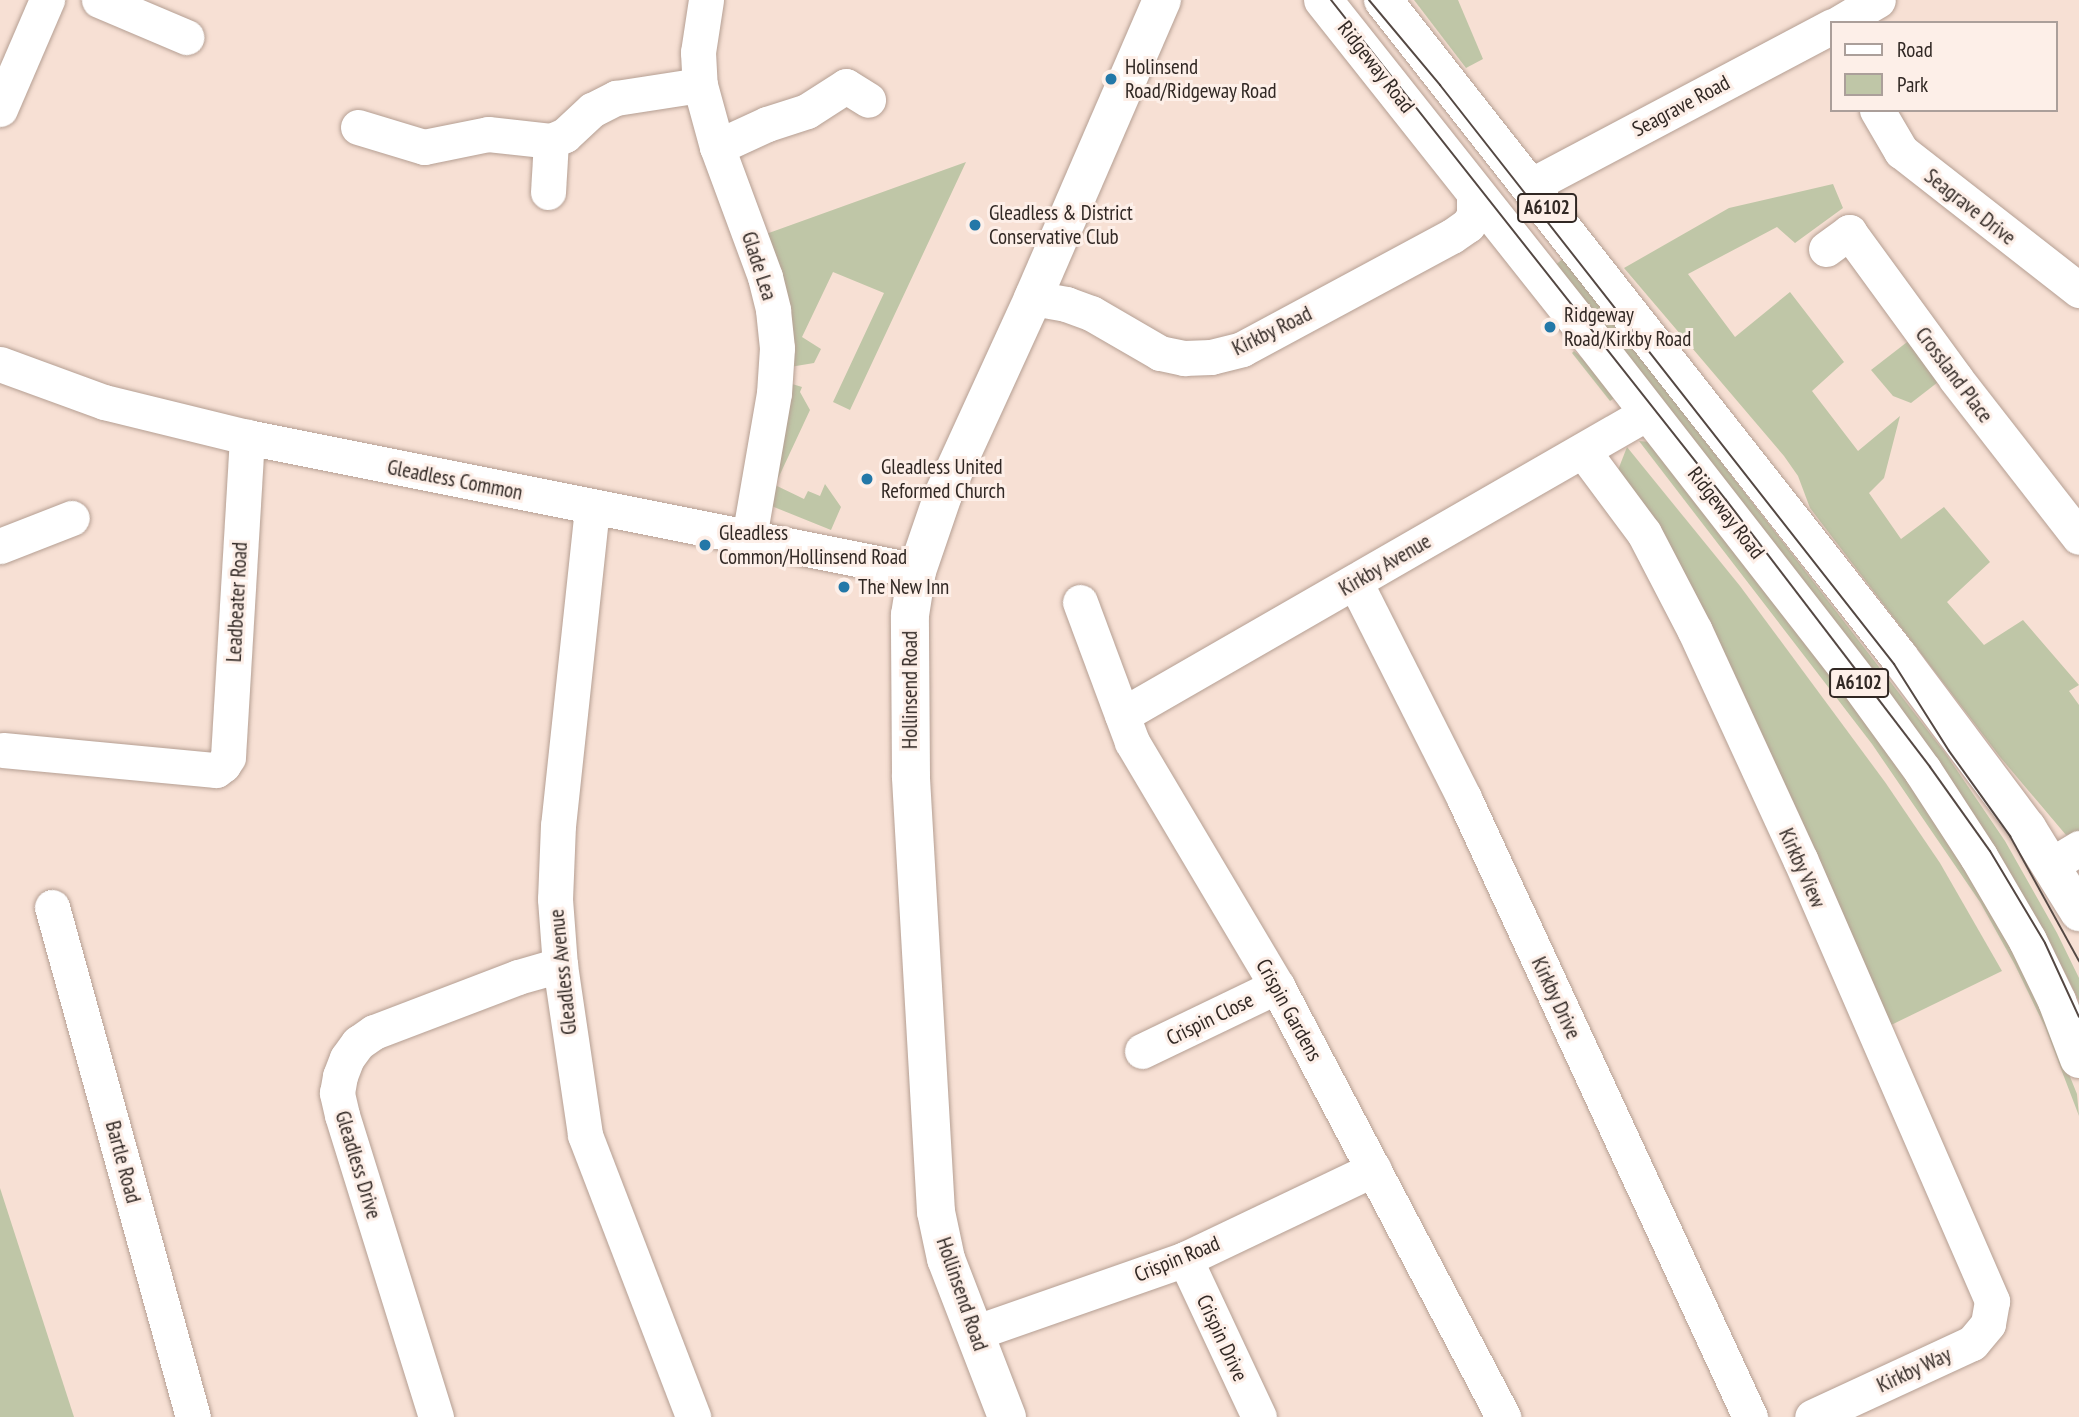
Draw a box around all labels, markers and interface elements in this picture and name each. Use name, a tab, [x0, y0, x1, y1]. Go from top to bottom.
street label: Ridgeway Road	[1332, 16, 1420, 118]
legend	[1830, 21, 2058, 112]
text: Road	[1897, 36, 1933, 63]
place label: Holinsend Road/Ridgeway Road	[1125, 54, 1277, 104]
street label: Seagrave Road	[1628, 70, 1734, 142]
marker: Holinsend Road/Ridgeway Road	[1103, 71, 1119, 87]
text: Park	[1897, 71, 1928, 98]
street label: Seagrave Drive	[1919, 164, 2021, 250]
road number: A6102	[1516, 192, 1578, 224]
place label: Gleadless & District Conservative Club	[989, 200, 1133, 250]
marker: Gleadless & District Conservative Club	[967, 217, 983, 233]
street label: Glade Lea	[736, 228, 782, 304]
street label: Kirkby Road	[1228, 301, 1316, 361]
place label: Ridgeway Road/Kirkby Road	[1564, 302, 1692, 352]
marker: Ridgeway Road/Kirkby Road	[1542, 319, 1558, 335]
street label: Crossland Place	[1910, 322, 1998, 428]
place label: Gleadless United Reformed Church	[881, 454, 1005, 504]
street label: Gleadless Common	[385, 455, 525, 505]
street label: Ridgeway Road	[1682, 462, 1770, 564]
marker: Gleadless United Reformed Church	[859, 471, 875, 487]
place label: Gleadless Common/Hollinsend Road	[719, 520, 907, 570]
street label: Kirkby Avenue	[1334, 528, 1436, 602]
marker: Gleadless Common/Hollinsend Road	[697, 537, 713, 553]
street label: Leadbeater Road	[221, 541, 253, 663]
place label: The New Inn	[858, 574, 950, 600]
marker: The New Inn	[836, 579, 852, 595]
street label: Hollinsend Road	[897, 631, 923, 749]
road number: A6102	[1828, 668, 1890, 698]
street label: Kirkby View	[1773, 824, 1831, 912]
street label: Gleadless Avenue	[544, 908, 582, 1036]
street label: Kirkby Drive	[1526, 953, 1586, 1043]
street label: Crispin Gardens	[1251, 955, 1327, 1065]
street label: Crispin Close	[1162, 987, 1258, 1051]
street label: Gleadless Drive	[330, 1108, 386, 1222]
street label: Bartle Road	[100, 1118, 146, 1206]
street label: Crispin Road	[1131, 1230, 1223, 1288]
street label: Hollinsend Road	[931, 1234, 993, 1354]
street label: Crispin Drive	[1191, 1291, 1253, 1385]
street label: Kirkby Way	[1873, 1342, 1955, 1398]

